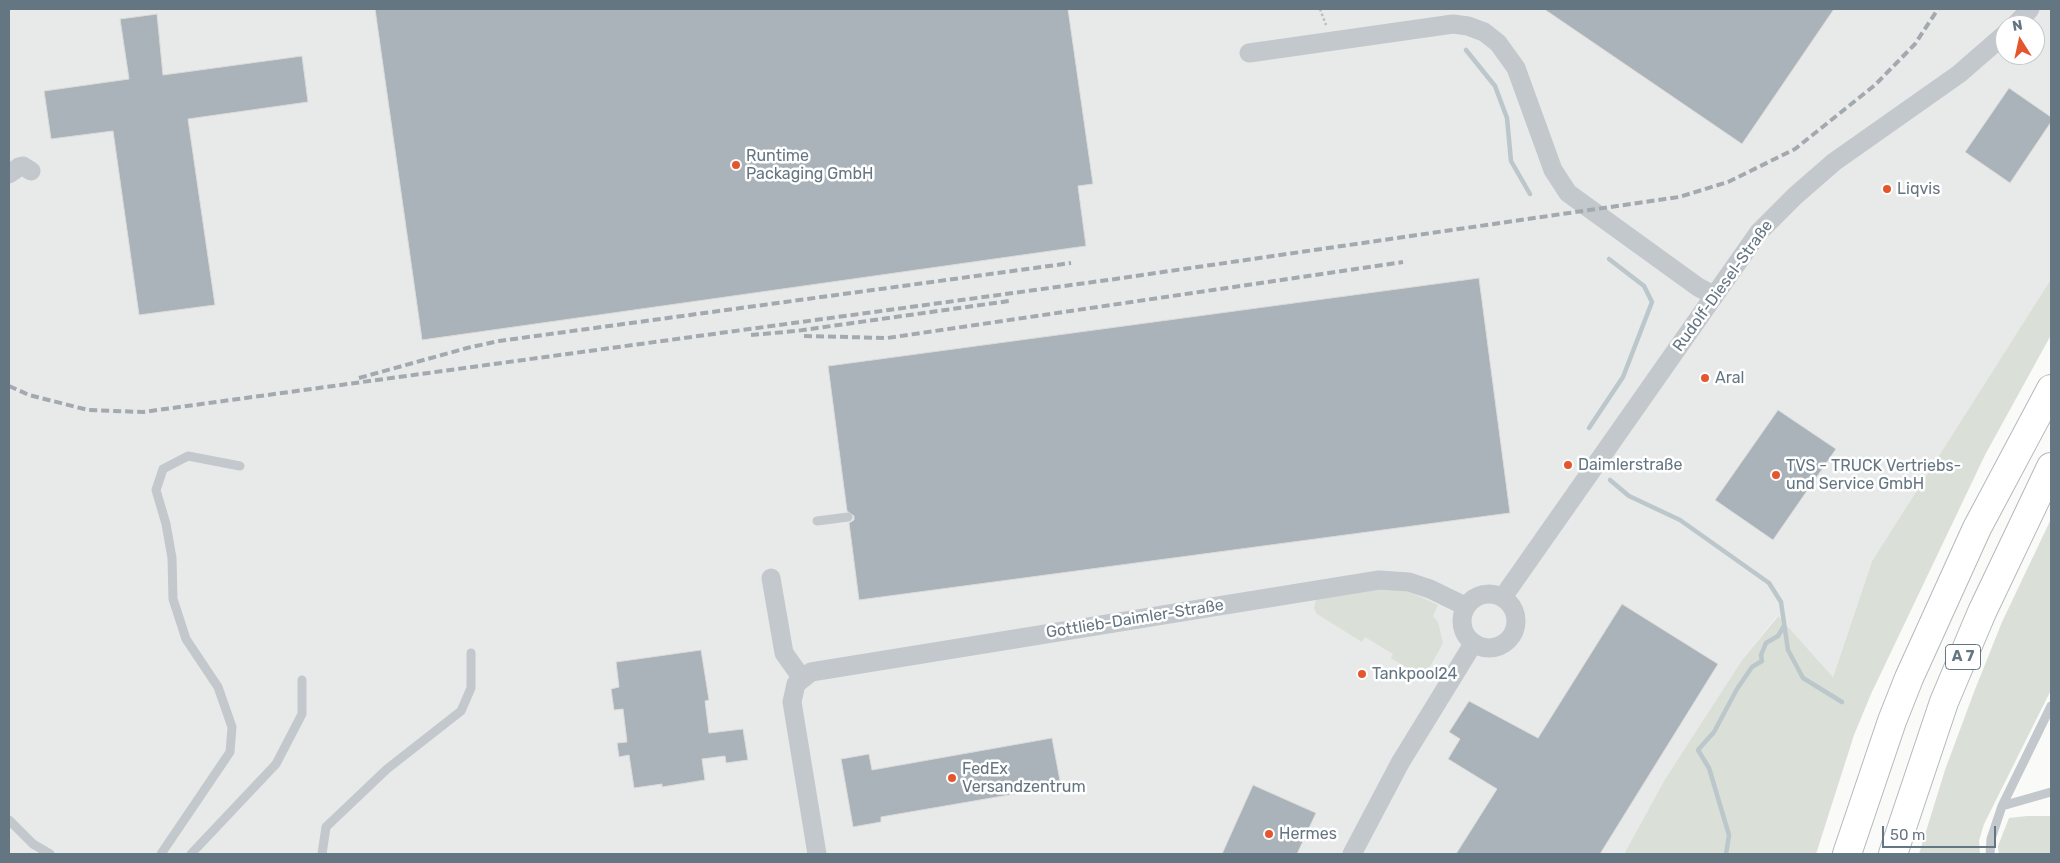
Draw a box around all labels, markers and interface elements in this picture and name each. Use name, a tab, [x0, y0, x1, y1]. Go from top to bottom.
north arrow	[1995, 15, 2045, 65]
text: N	[2011, 16, 2024, 35]
place label: Runtime Packaging GmbH	[746, 146, 873, 184]
marker: Runtime Packaging GmbH	[730, 159, 742, 171]
place label: Liqvis	[1897, 179, 1940, 199]
marker: Liqvis	[1881, 183, 1893, 195]
street label: Rudolf-Diesel-Straße	[1669, 217, 1777, 355]
place label: Aral	[1715, 368, 1744, 388]
marker: Aral	[1699, 372, 1711, 384]
place label: Daimlerstraße	[1578, 455, 1682, 475]
place label: TVS - TRUCK Vertriebs- und Service GmbH	[1786, 456, 1961, 494]
marker: Daimlerstraße	[1562, 459, 1574, 471]
marker: TVS - TRUCK Vertriebs- und Service GmbH	[1770, 469, 1782, 481]
street label: Gottlieb-Daimler-Straße	[1045, 595, 1225, 643]
road number: A 7	[1946, 644, 1980, 670]
place label: Tankpool24	[1372, 664, 1458, 684]
marker: Tankpool24	[1356, 668, 1368, 680]
place label: FedEx Versandzentrum	[962, 759, 1086, 797]
marker: FedEx Versandzentrum	[946, 772, 958, 784]
scale bar	[1885, 816, 1999, 848]
place label: Hermes	[1279, 824, 1337, 844]
text: 50 m	[1890, 826, 1925, 844]
marker: Hermes	[1263, 828, 1275, 840]

